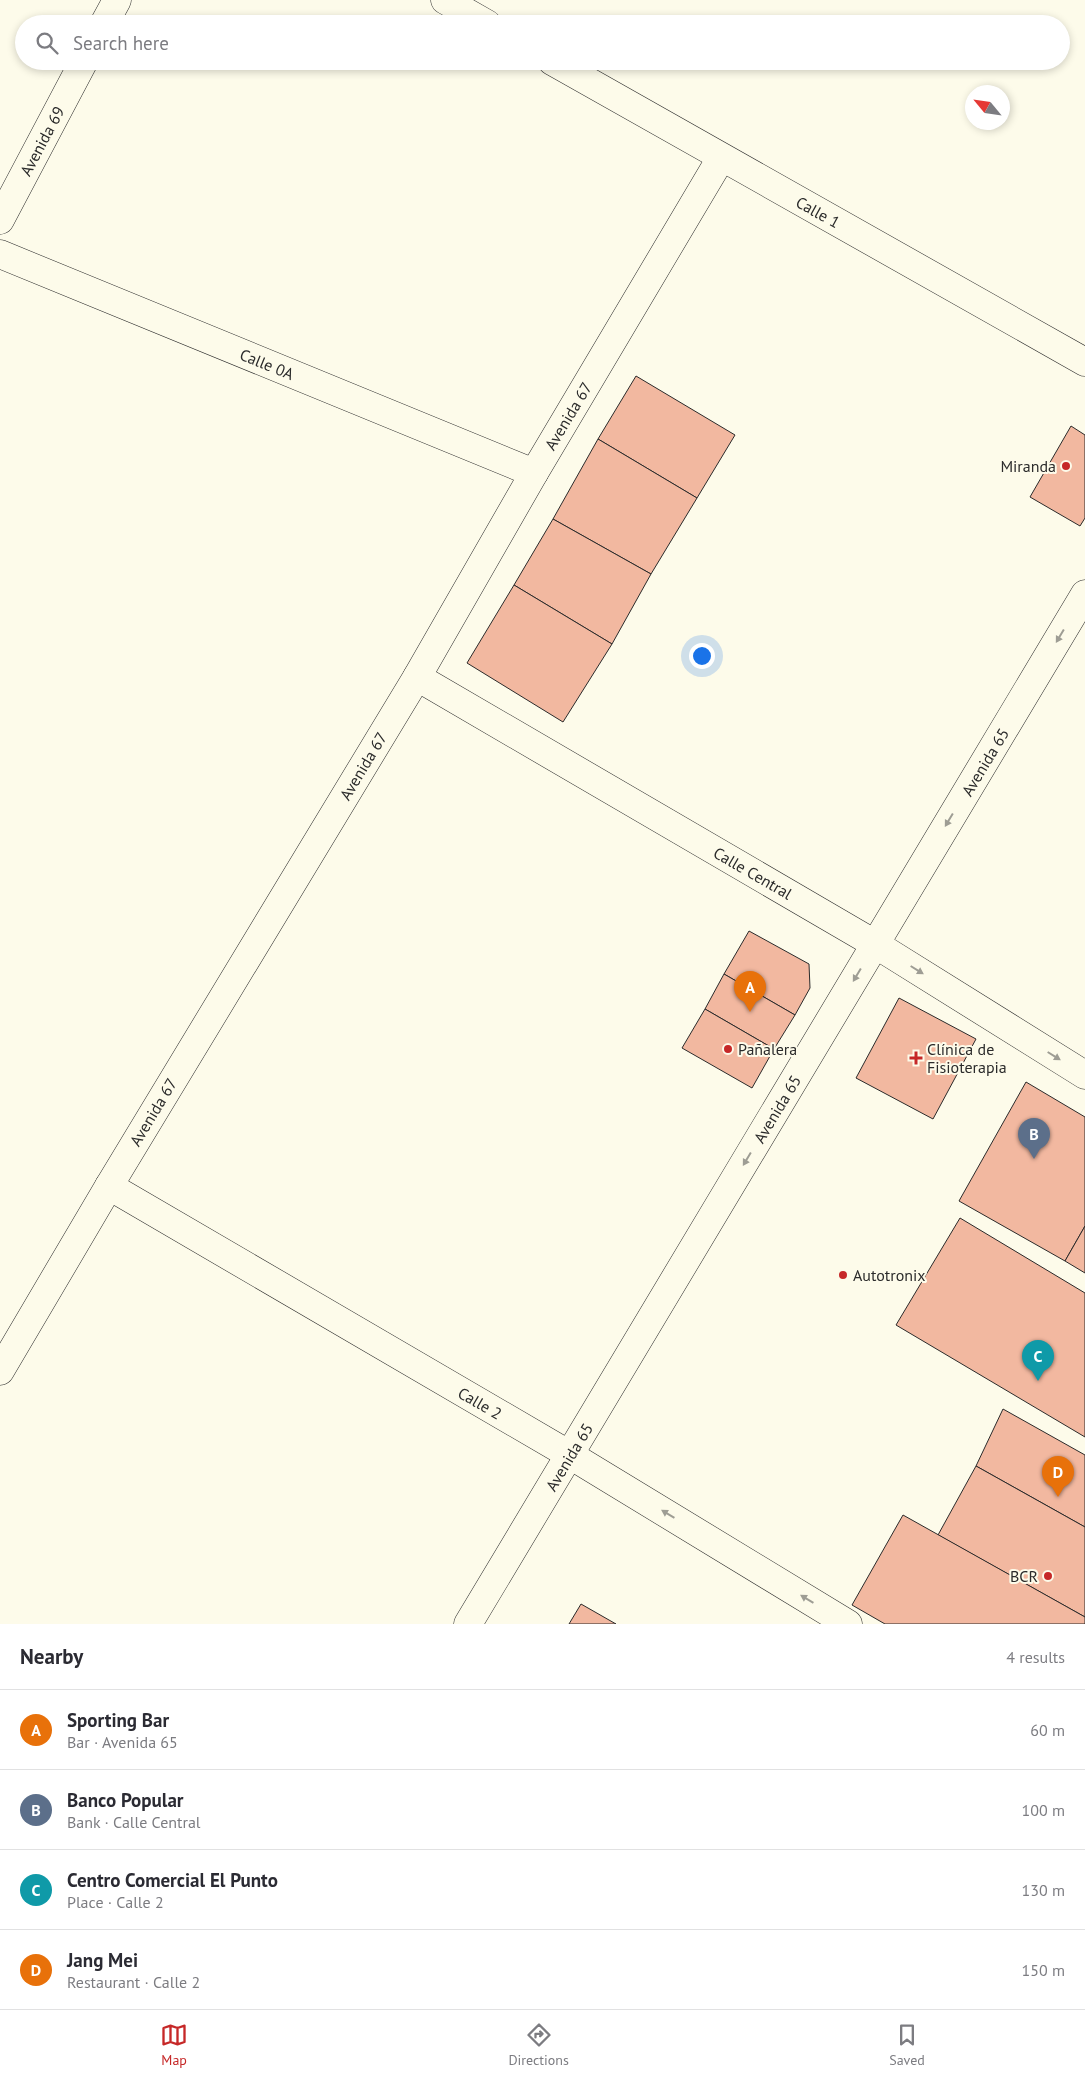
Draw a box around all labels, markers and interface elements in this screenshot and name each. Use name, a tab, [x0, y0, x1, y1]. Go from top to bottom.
search box	[15, 15, 1070, 70]
icon: search	[33, 29, 61, 57]
text: Search here	[73, 31, 169, 55]
north arrow	[965, 85, 1010, 130]
street label: Avenida 69	[15, 103, 69, 179]
street label: Calle 1	[792, 192, 844, 232]
street label: Calle 0A	[237, 344, 298, 384]
street label: Avenida 67	[540, 378, 596, 454]
place label: Miranda	[1000, 456, 1056, 476]
marker: Miranda	[1060, 460, 1072, 472]
one-way arrow	[1055, 629, 1064, 642]
your location	[689, 643, 715, 669]
street label: Avenida 65	[957, 724, 1013, 800]
street label: Avenida 67	[335, 728, 391, 804]
one-way arrow	[945, 814, 954, 827]
street label: Calle Central	[710, 842, 796, 904]
one-way arrow	[910, 965, 923, 975]
one-way arrow	[852, 968, 861, 981]
pin: A	[734, 971, 766, 1012]
place label: Pañalera	[738, 1039, 797, 1059]
place label: Clínica de Fisioterapia	[927, 1039, 1007, 1077]
marker: Pañalera	[722, 1043, 734, 1055]
marker: Clínica de Fisioterapia	[909, 1051, 923, 1065]
one-way arrow	[1048, 1051, 1061, 1061]
street label: Avenida 65	[749, 1071, 805, 1147]
street label: Avenida 67	[125, 1074, 181, 1150]
pin: B	[1018, 1118, 1050, 1159]
one-way arrow	[742, 1153, 751, 1166]
place label: Autotronix	[853, 1265, 926, 1285]
marker: Autotronix	[837, 1269, 849, 1281]
pin: C	[1022, 1340, 1054, 1381]
street label: Calle 2	[455, 1383, 505, 1423]
street label: Avenida 65	[541, 1419, 597, 1495]
pin: D	[1042, 1456, 1074, 1497]
one-way arrow	[661, 1510, 674, 1519]
place label: BCR	[1010, 1566, 1038, 1586]
marker: BCR	[1042, 1570, 1054, 1582]
one-way arrow	[800, 1594, 813, 1603]
text: Nearby	[20, 1643, 83, 1670]
text: 4 results	[1006, 1647, 1065, 1667]
text: Sporting Bar	[67, 1708, 169, 1732]
text: A	[31, 1720, 41, 1740]
text: 60 m	[1030, 1720, 1065, 1740]
text: Bar · Avenida 65	[67, 1732, 178, 1752]
text: Banco Popular	[67, 1788, 183, 1812]
text: B	[31, 1800, 41, 1820]
text: 100 m	[1022, 1800, 1065, 1820]
text: Bank · Calle Central	[67, 1812, 201, 1832]
text: Centro Comercial El Punto	[67, 1868, 278, 1892]
text: C	[32, 1880, 40, 1900]
text: 130 m	[1022, 1880, 1065, 1900]
text: Place · Calle 2	[67, 1892, 164, 1912]
text: Jang Mei	[67, 1948, 138, 1972]
text: D	[31, 1960, 41, 1980]
text: 150 m	[1022, 1960, 1065, 1980]
text: Restaurant · Calle 2	[67, 1972, 200, 1992]
tab: Map	[160, 2021, 188, 2069]
tab: Directions	[508, 2021, 569, 2069]
tab: Saved	[889, 2021, 925, 2069]

